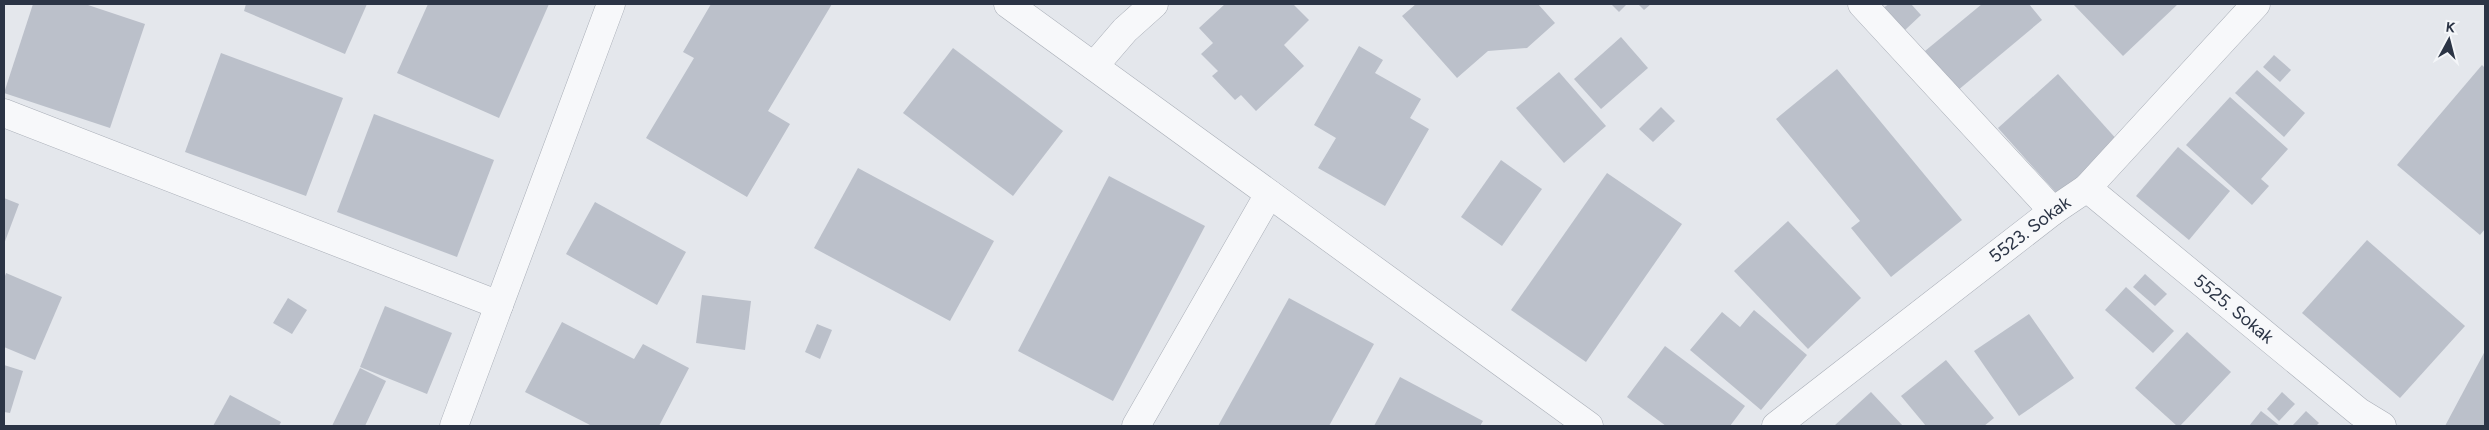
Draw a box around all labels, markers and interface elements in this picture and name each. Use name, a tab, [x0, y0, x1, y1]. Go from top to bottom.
north arrow	[2424, 15, 2474, 65]
text: K	[2445, 19, 2457, 37]
street label: 5523. Sokak	[1985, 191, 2075, 268]
street label: 5525. Sokak	[2189, 269, 2278, 348]

